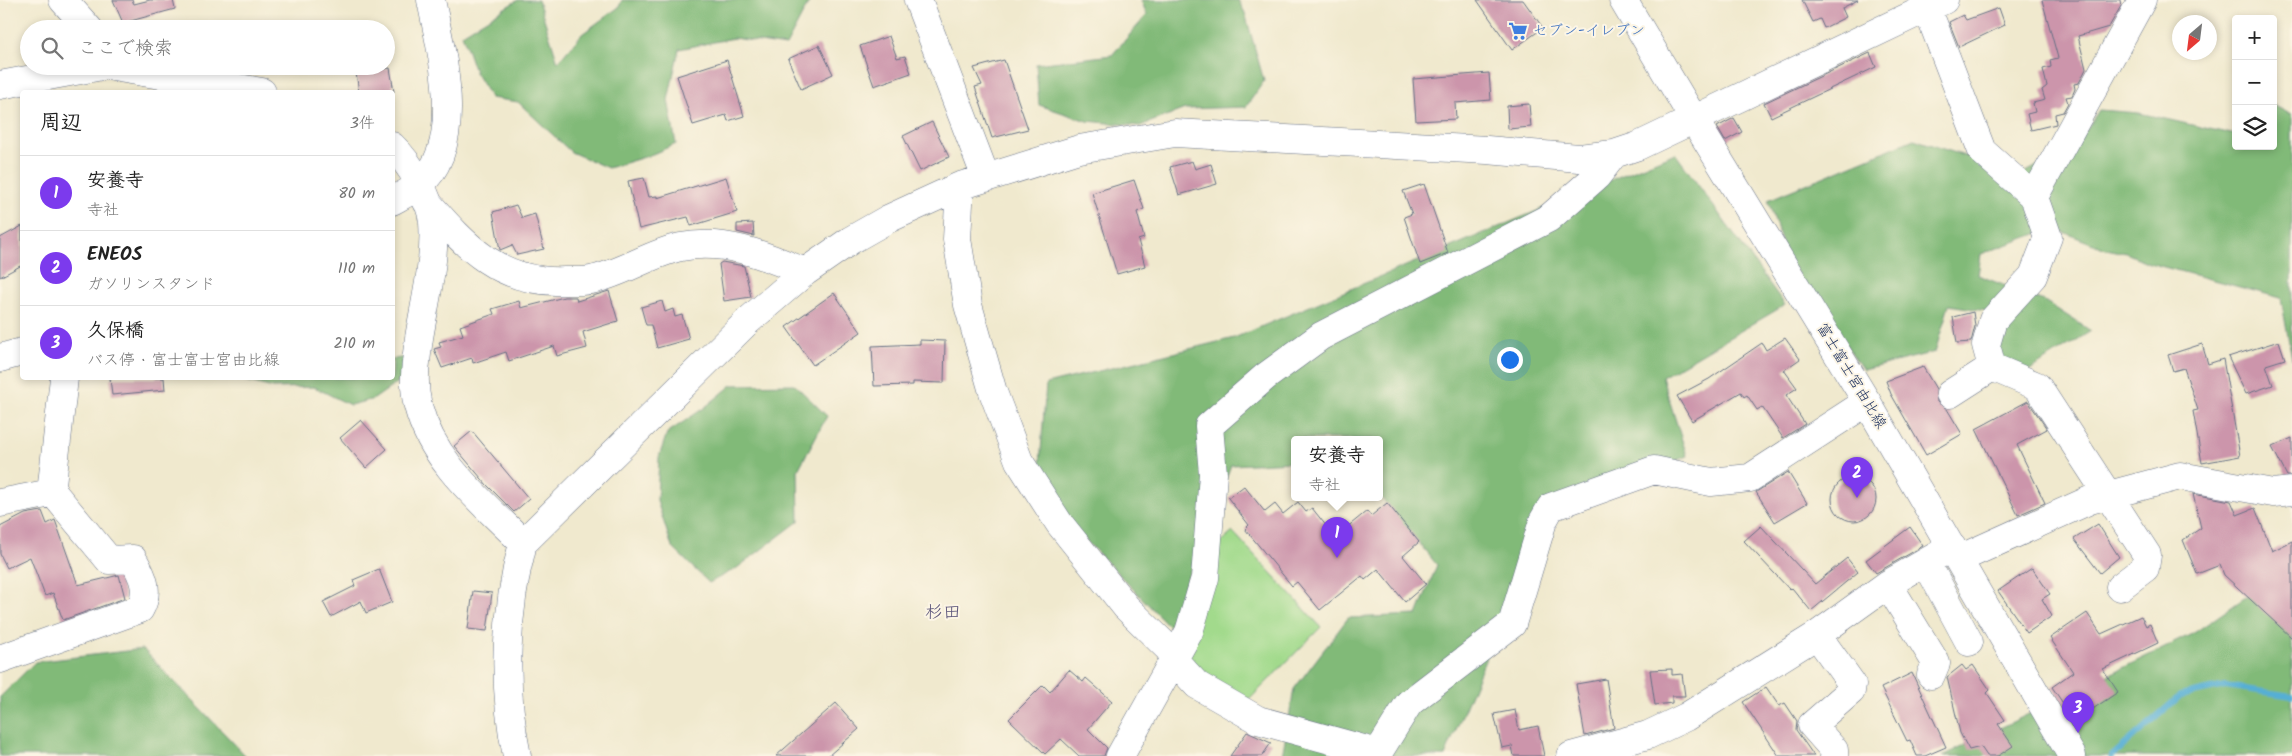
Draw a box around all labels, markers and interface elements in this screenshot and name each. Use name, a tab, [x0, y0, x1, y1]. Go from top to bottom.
north arrow	[2172, 15, 2217, 60]
map controls	[2232, 15, 2277, 150]
button: +	[2232, 15, 2277, 60]
place label: セブン-イレブン	[1533, 19, 1645, 43]
search box	[20, 20, 395, 75]
supermarket icon: セブン-イレブン	[1507, 20, 1529, 42]
icon: search	[38, 34, 66, 62]
text: ここで検索	[78, 34, 173, 64]
button: −	[2232, 60, 2277, 105]
button: layers	[2232, 105, 2277, 150]
text: 周辺	[40, 107, 82, 140]
text: 3件	[350, 111, 375, 136]
text: 安養寺	[87, 166, 144, 196]
text: 1	[54, 181, 58, 206]
text: 80 m	[338, 181, 375, 206]
text: 寺社	[87, 198, 119, 223]
text: ENEOS	[87, 240, 142, 270]
text: 2	[51, 256, 61, 281]
text: 110 m	[338, 256, 375, 281]
text: ガソリンスタンド	[87, 272, 215, 297]
text: 久保橋	[87, 316, 144, 346]
street label: 富士富士宮由比線	[1810, 318, 1892, 434]
text: 3	[52, 331, 60, 356]
text: 210 m	[334, 331, 375, 356]
your location	[1497, 347, 1523, 373]
text: バス停 · 富士富士宮由比線	[87, 348, 280, 373]
popup	[1291, 436, 1383, 501]
text: 安養寺	[1308, 441, 1366, 471]
pin: 2	[1841, 457, 1873, 498]
text: 寺社	[1308, 473, 1341, 498]
pin: 1	[1321, 517, 1353, 558]
district label: 杉田	[925, 599, 961, 628]
pin: 3	[2062, 692, 2094, 733]

